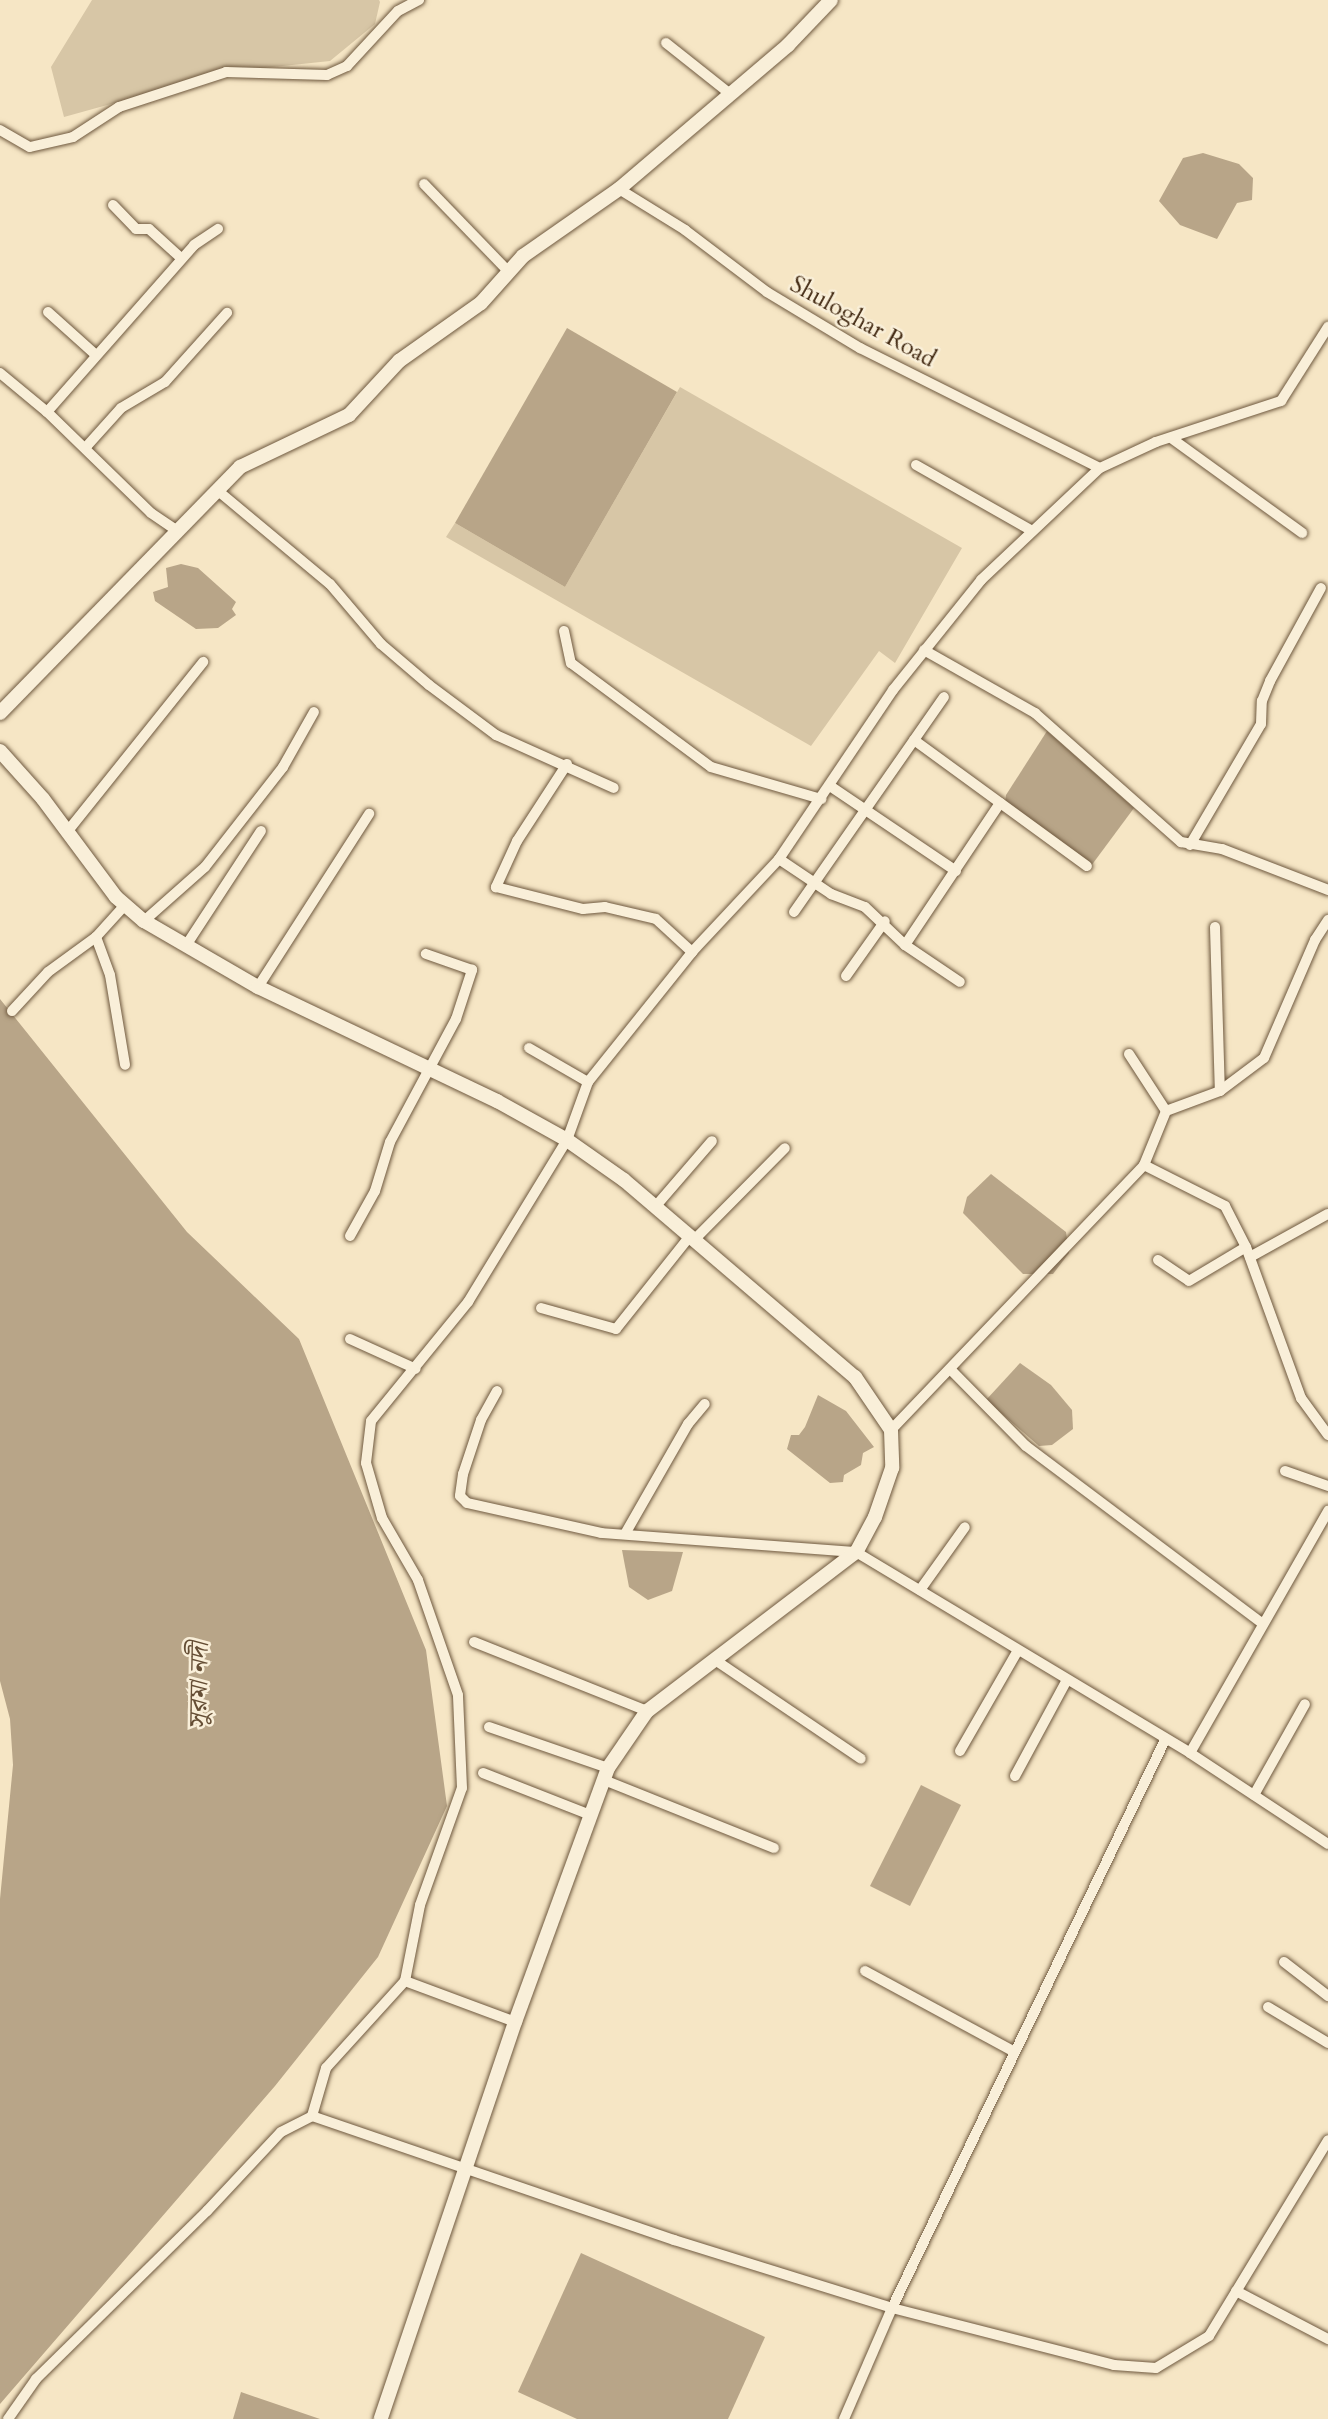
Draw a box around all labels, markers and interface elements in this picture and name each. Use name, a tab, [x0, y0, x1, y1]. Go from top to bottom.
street label: Shuloghar Road	[785, 270, 941, 374]
water label: সুরমা নদী	[183, 1642, 215, 1730]

